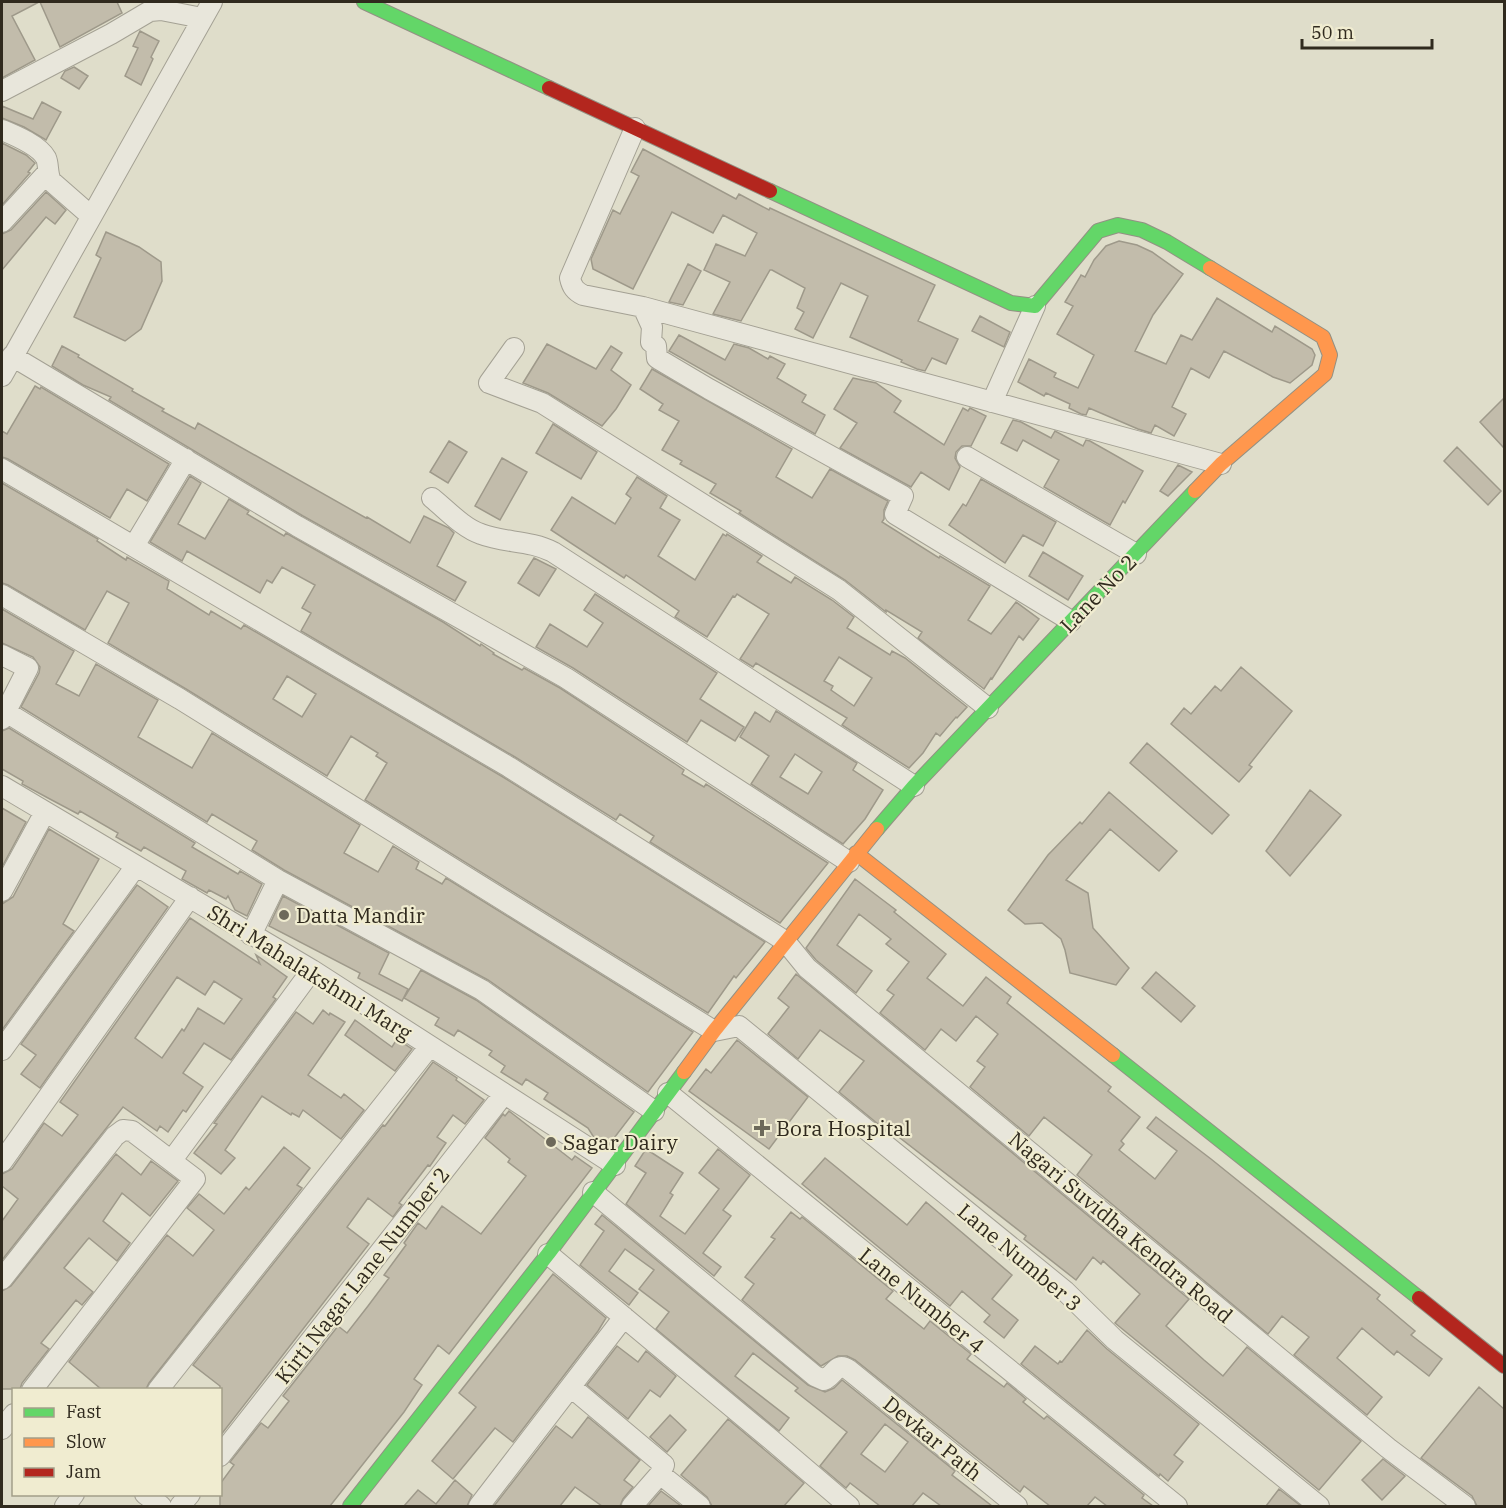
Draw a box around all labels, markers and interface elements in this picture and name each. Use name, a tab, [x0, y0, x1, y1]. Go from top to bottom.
scale bar	[1302, 12, 1432, 50]
text: 50 m	[1311, 21, 1354, 44]
street label: Lane No 2	[1054, 548, 1142, 638]
street label: Shri Mahalakshmi Marg	[203, 898, 418, 1047]
place label: Datta Mandir	[296, 901, 426, 929]
marker: Datta Mandir	[277, 908, 291, 922]
place label: Bora Hospital	[776, 1114, 911, 1142]
marker: Bora Hospital	[753, 1119, 771, 1137]
street label: Nagari Suvidha Kendra Road	[1003, 1125, 1239, 1329]
place label: Sagar Dairy	[563, 1128, 679, 1156]
marker: Sagar Dairy	[544, 1135, 558, 1149]
street label: Kirti Nagar Lane Number 2	[268, 1161, 456, 1389]
street label: Lane Number 3	[952, 1197, 1088, 1317]
street label: Lane Number 4	[853, 1241, 991, 1359]
legend	[12, 1388, 222, 1496]
street label: Devkar Path	[878, 1389, 988, 1487]
text: Fast	[66, 1400, 101, 1423]
text: Slow	[66, 1430, 106, 1453]
text: Jam	[66, 1460, 101, 1483]

